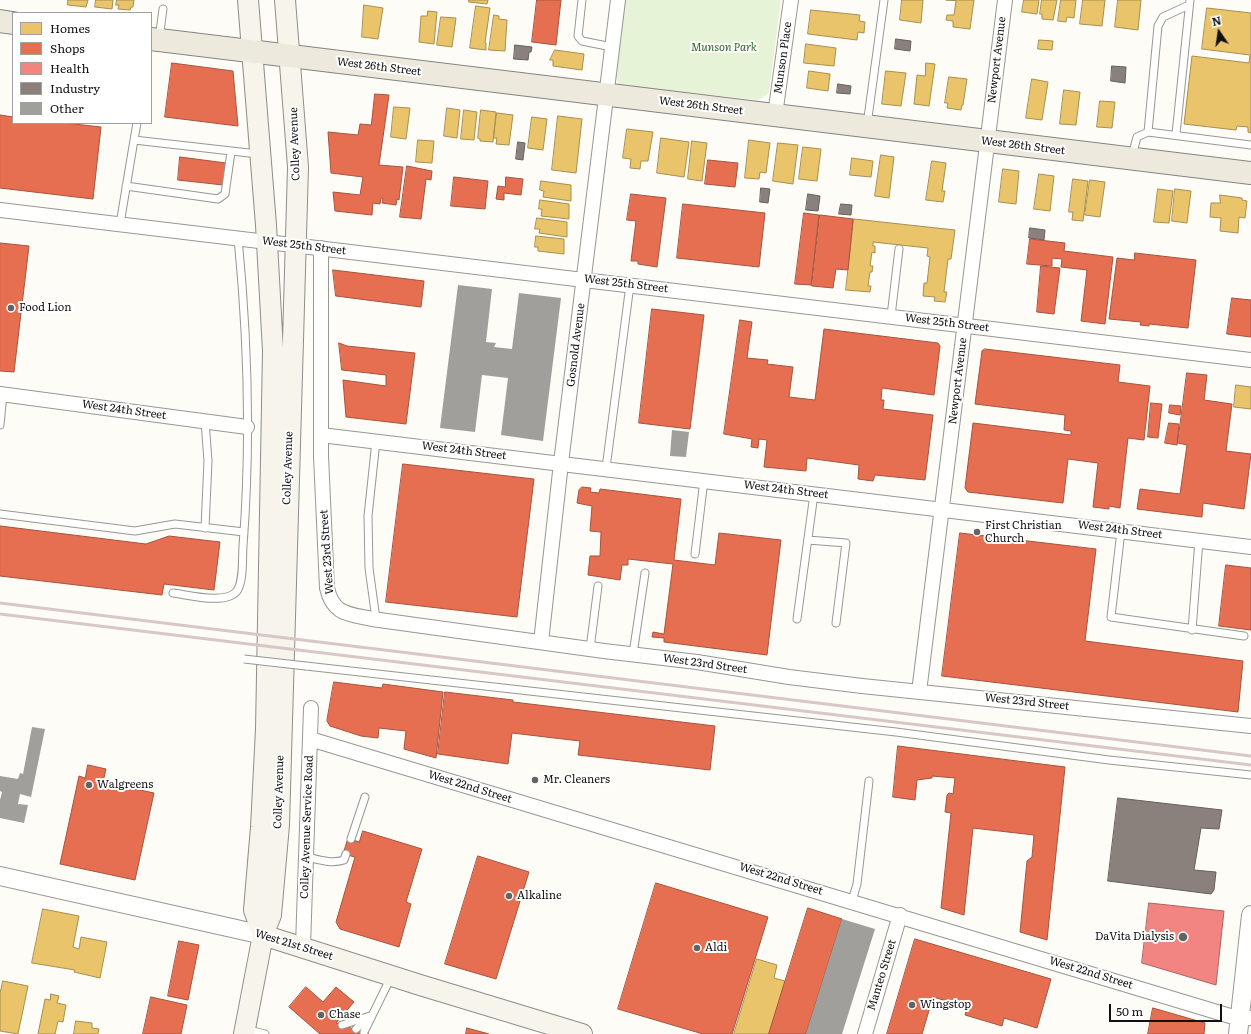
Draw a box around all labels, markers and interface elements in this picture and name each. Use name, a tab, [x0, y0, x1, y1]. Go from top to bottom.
text: N	[1210, 11, 1223, 29]
legend	[12, 12, 152, 124]
north arrow	[1199, 12, 1239, 52]
street label: Newport Avenue	[985, 16, 1009, 104]
text: Homes	[50, 19, 90, 37]
street label: Munson Place	[771, 21, 795, 95]
text: Shops	[50, 39, 85, 57]
park label: Munson Park	[691, 41, 757, 55]
street label: West 26th Street	[336, 55, 422, 79]
text: Health	[50, 59, 89, 77]
text: Industry	[50, 79, 100, 97]
street label: West 26th Street	[658, 94, 744, 118]
text: Other	[50, 99, 84, 117]
street label: Colley Avenue	[287, 107, 303, 181]
street label: West 26th Street	[980, 134, 1066, 158]
street label: West 25th Street	[261, 234, 347, 258]
street label: West 25th Street	[583, 272, 669, 296]
place label: Food Lion	[19, 301, 71, 315]
street label: Gosnold Avenue	[564, 302, 588, 388]
marker: Food Lion	[6, 303, 16, 313]
street label: West 25th Street	[904, 311, 990, 335]
street label: Newport Avenue	[946, 337, 970, 425]
street label: West 24th Street	[81, 398, 167, 422]
street label: Colley Avenue	[280, 431, 296, 505]
street label: West 24th Street	[421, 439, 507, 463]
street label: West 24th Street	[743, 478, 829, 502]
street label: West 23rd Street	[317, 509, 337, 595]
street label: West 24th Street	[1077, 518, 1163, 542]
place label: First Christian Church	[985, 519, 1062, 545]
marker: First Christian Church	[972, 527, 982, 537]
street label: West 23rd Street	[662, 652, 748, 676]
street label: West 23rd Street	[984, 691, 1070, 713]
street label: Colley Avenue	[271, 755, 287, 829]
street label: Colley Avenue Service Road	[298, 755, 316, 899]
street label: West 22nd Street	[427, 768, 513, 806]
place label: Mr. Cleaners	[543, 773, 610, 787]
marker: Mr. Cleaners	[530, 775, 540, 785]
place label: Walgreens	[97, 778, 153, 792]
marker: Walgreens	[84, 780, 94, 790]
street label: West 22nd Street	[738, 860, 824, 898]
place label: Alkaline	[517, 889, 562, 903]
marker: Alkaline	[504, 891, 514, 901]
street label: West 21st Street	[253, 927, 335, 963]
place label: DaVita Dialysis	[1095, 930, 1174, 944]
marker: DaVita Dialysis	[1177, 931, 1189, 943]
street label: Manteo Street	[865, 938, 899, 1012]
place label: Aldi	[705, 941, 727, 955]
marker: Aldi	[692, 943, 702, 953]
street label: West 22nd Street	[1048, 954, 1134, 992]
scale bar	[1111, 996, 1224, 1022]
place label: Wingstop	[920, 998, 971, 1012]
marker: Wingstop	[907, 1000, 917, 1010]
text: 50 m	[1116, 1002, 1143, 1020]
place label: Chase	[329, 1008, 360, 1022]
marker: Chase	[316, 1010, 326, 1020]

